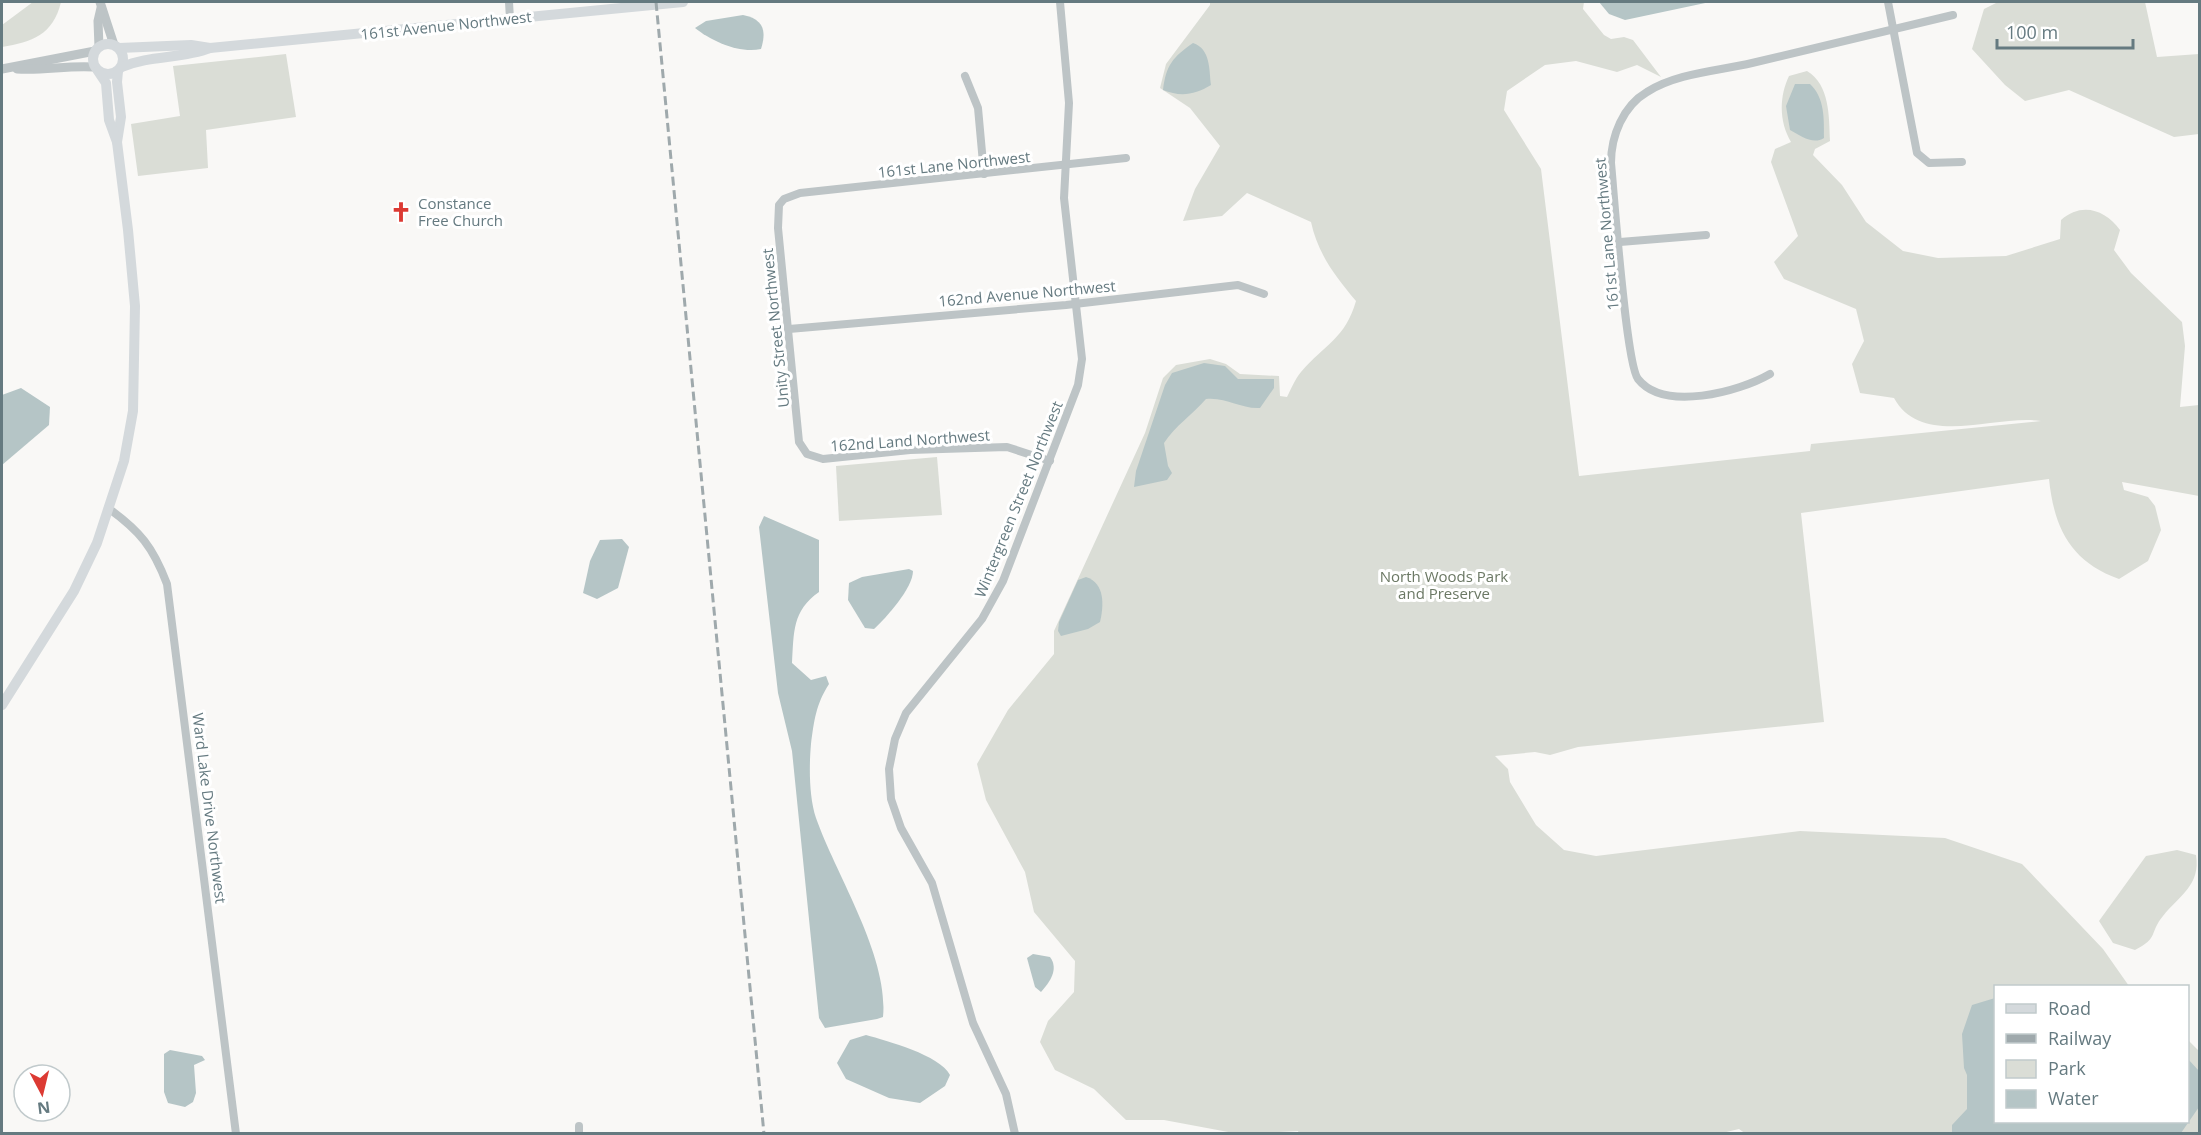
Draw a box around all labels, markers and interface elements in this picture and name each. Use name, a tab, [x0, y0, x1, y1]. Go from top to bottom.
street label: 161st Avenue Northwest	[360, 6, 532, 44]
scale bar	[1997, 12, 2134, 50]
text: 100 m	[2006, 20, 2058, 44]
street label: 161st Lane Northwest	[877, 146, 1031, 182]
street label: 161st Lane Northwest	[1589, 157, 1623, 311]
place label: Constance Free Church	[418, 193, 503, 230]
church icon: Constance Free Church	[389, 200, 413, 224]
street label: Unity Street Northwest	[757, 247, 793, 409]
street label: 162nd Avenue Northwest	[938, 275, 1116, 311]
street label: Wintergreen Street Northwest	[969, 398, 1067, 600]
street label: 162nd Land Northwest	[830, 424, 990, 456]
park label: North Woods Park and Preserve	[1380, 566, 1508, 603]
street label: Ward Lake Drive Northwest	[188, 712, 232, 904]
legend	[1994, 985, 2189, 1123]
text: Road	[2048, 996, 2091, 1020]
text: Railway	[2048, 1026, 2112, 1050]
text: Park	[2048, 1056, 2086, 1080]
north arrow	[12, 1063, 72, 1123]
text: Water	[2048, 1086, 2099, 1110]
text: N	[36, 1096, 52, 1120]

